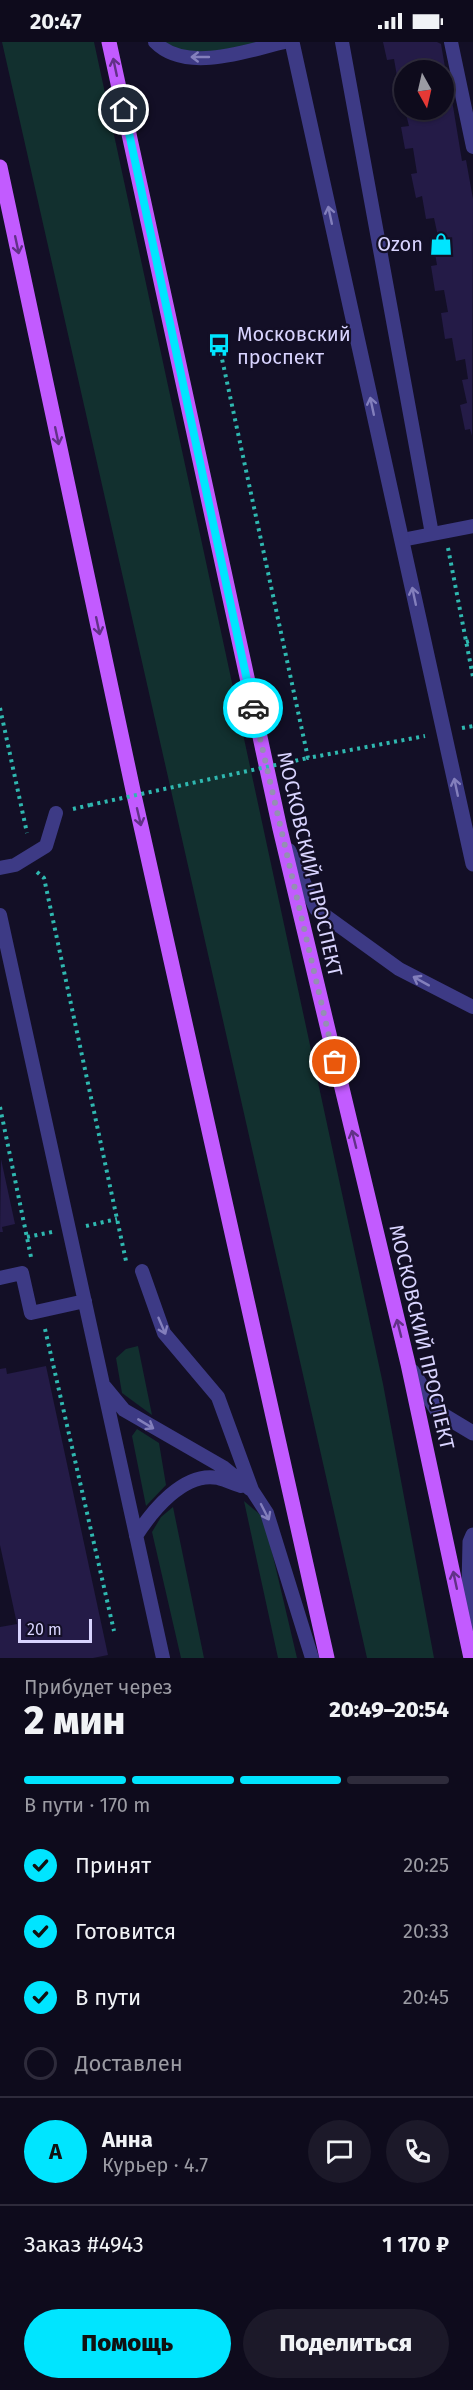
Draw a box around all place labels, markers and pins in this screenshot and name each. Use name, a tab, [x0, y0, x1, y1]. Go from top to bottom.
pin	[98, 84, 149, 135]
shop icon: Ozon	[428, 231, 454, 257]
place label: Ozon	[377, 232, 423, 256]
place label: Московский проспект	[237, 322, 351, 369]
bus stop icon: Московский проспект	[206, 332, 232, 358]
pin	[309, 1036, 360, 1087]

